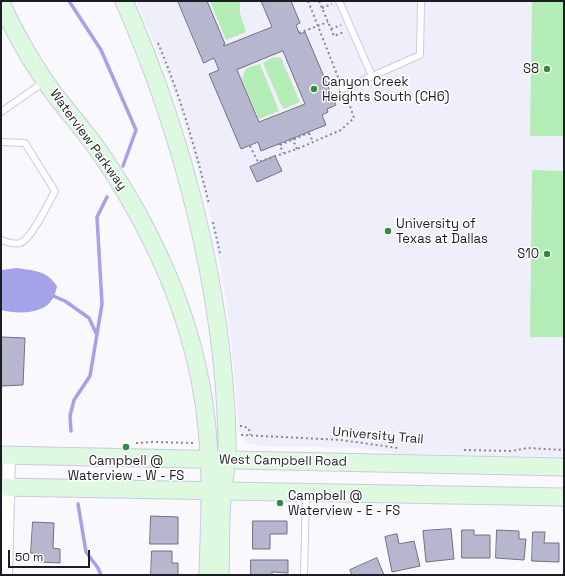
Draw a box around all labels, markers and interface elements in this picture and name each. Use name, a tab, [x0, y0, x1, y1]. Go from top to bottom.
place label: S8	[523, 61, 539, 77]
marker: S8	[542, 64, 552, 74]
place label: Canyon Creek Heights South (CH6)	[322, 74, 449, 105]
marker: Canyon Creek Heights South (CH6)	[309, 84, 319, 94]
street label: Waterview Parkway	[46, 87, 130, 193]
place label: University of Texas at Dallas	[396, 216, 488, 247]
marker: University of Texas at Dallas	[383, 226, 393, 236]
place label: S10	[517, 246, 539, 262]
marker: S10	[542, 249, 552, 259]
street label: University Trail	[332, 424, 424, 448]
marker: Campbell @ Waterview - W - FS	[121, 442, 131, 452]
street label: West Campbell Road	[219, 452, 347, 470]
place label: Campbell @ Waterview - W - FS	[68, 453, 184, 484]
place label: Campbell @ Waterview - E - FS	[288, 488, 400, 519]
marker: Campbell @ Waterview - E - FS	[275, 498, 285, 508]
scale bar	[10, 542, 92, 568]
text: 50 m	[15, 549, 43, 565]

